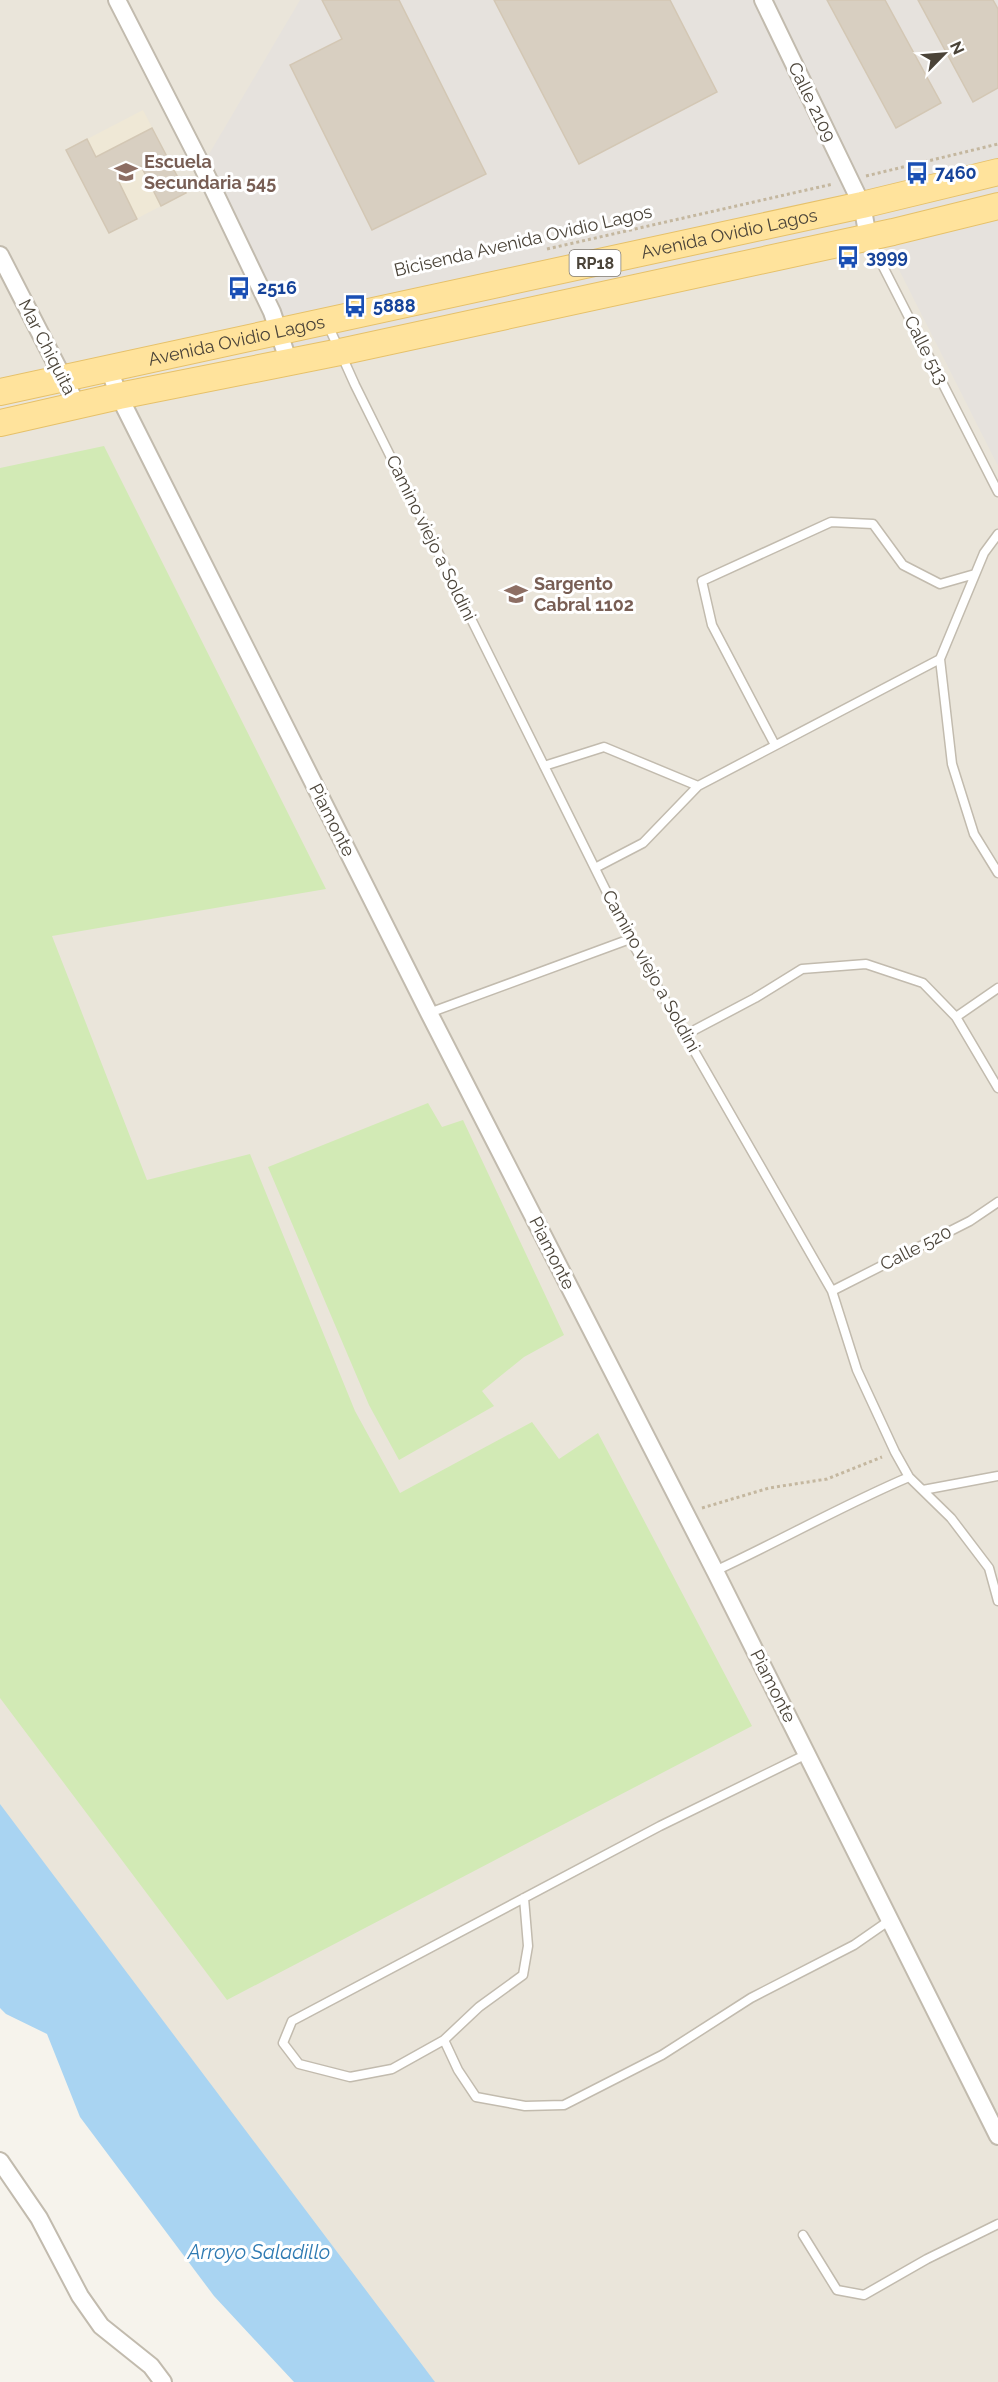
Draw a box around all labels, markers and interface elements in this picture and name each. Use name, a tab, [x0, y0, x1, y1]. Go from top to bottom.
north arrow	[914, 24, 974, 84]
text: N	[946, 38, 968, 57]
street label: Calle 2109	[784, 59, 841, 145]
place label: Escuela Secundaria 545	[144, 151, 276, 193]
school or university icon: Escuela Secundaria 545	[113, 159, 139, 185]
bus stop icon: 7460	[904, 160, 930, 186]
place label: 7460	[935, 162, 977, 183]
street label: Bicisenda Avenida Ovidio Lagos	[392, 200, 654, 280]
street label: Avenida Ovidio Lagos	[639, 204, 819, 263]
bus stop icon: 3999	[835, 244, 861, 270]
place label: 3999	[866, 246, 908, 267]
road number: RP18	[570, 250, 620, 276]
bus stop icon: 2516	[226, 275, 252, 301]
place label: 2516	[257, 277, 297, 298]
bus stop icon: 5888	[342, 293, 368, 319]
place label: 5888	[373, 295, 416, 316]
street label: Mar Chiquita	[14, 296, 80, 398]
street label: Avenida Ovidio Lagos	[146, 311, 327, 370]
street label: Calle 513	[900, 312, 953, 388]
street label: Camino viejo a Soldini	[382, 451, 481, 624]
place label: Sargento Cabral 1102	[534, 573, 634, 615]
school or university icon: Sargento Cabral 1102	[503, 581, 529, 607]
street label: Piamonte	[305, 780, 360, 860]
street label: Camino viejo a Soldini	[598, 886, 705, 1055]
street label: Piamonte	[525, 1213, 580, 1293]
street label: Calle 520	[877, 1221, 955, 1274]
street label: Piamonte	[746, 1646, 801, 1726]
water label: Arroyo Saladillo	[187, 2240, 330, 2264]

